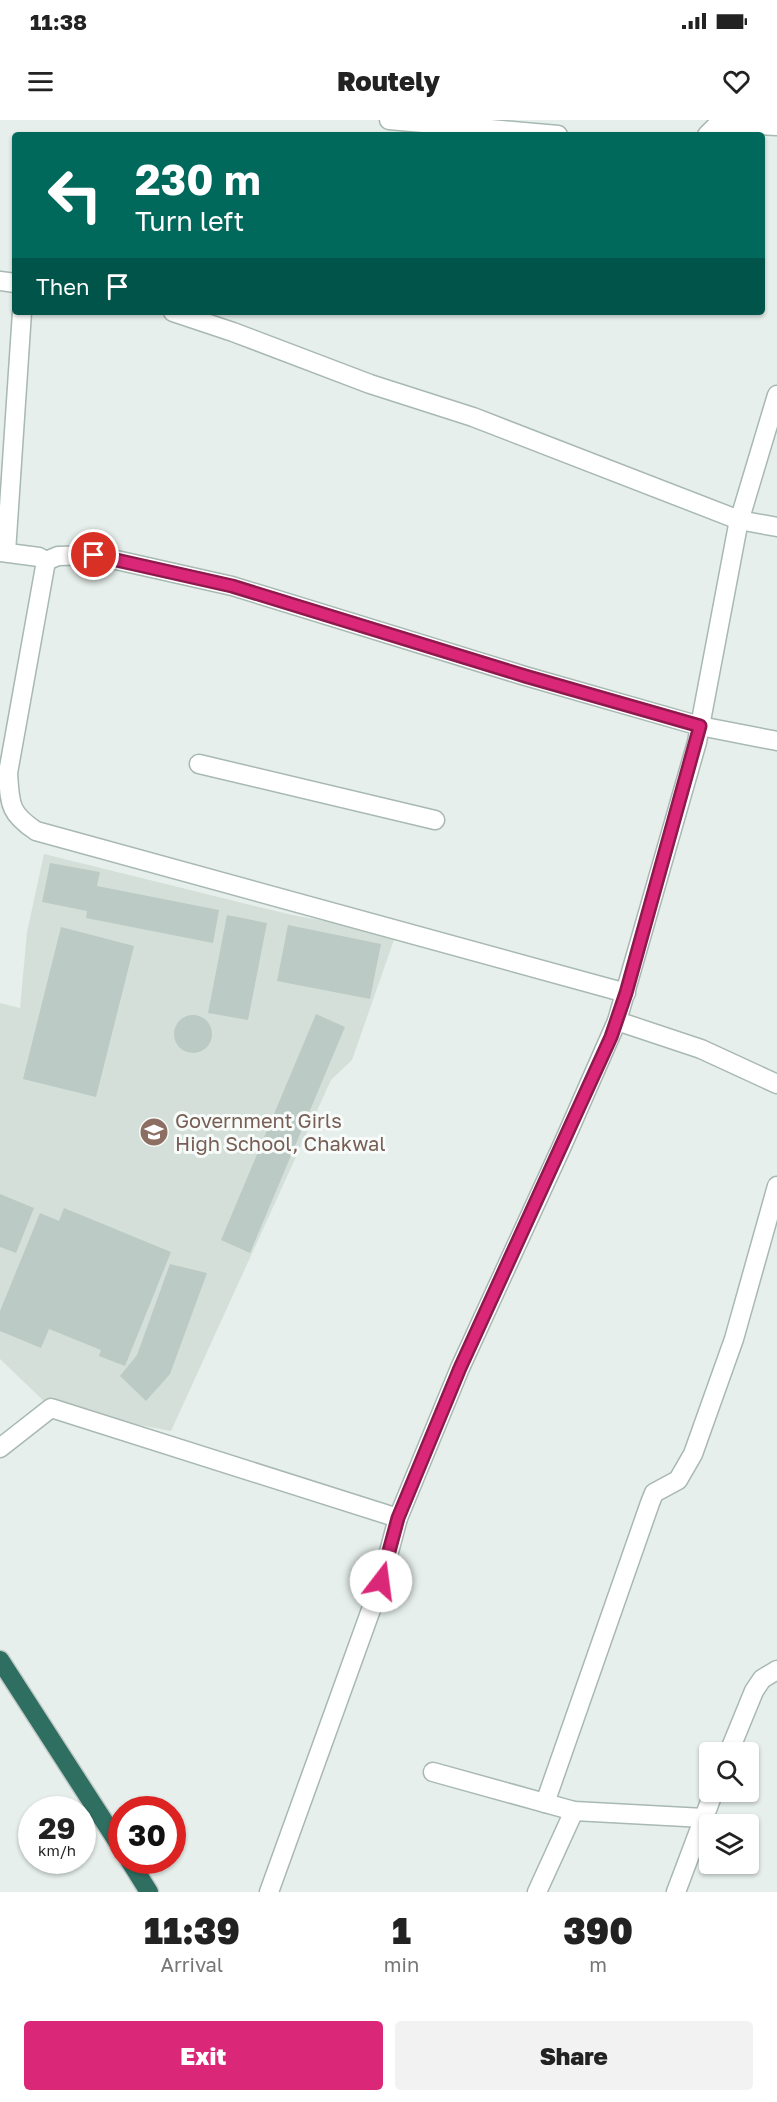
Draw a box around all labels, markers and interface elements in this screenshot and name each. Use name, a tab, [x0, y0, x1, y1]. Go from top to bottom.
text: 11:38	[30, 8, 87, 35]
icon: menu	[24, 65, 57, 98]
text: Routely	[337, 65, 440, 97]
icon: heart	[720, 65, 753, 98]
text: 230 m	[135, 154, 261, 204]
icon: left	[36, 156, 114, 234]
text: Turn left	[135, 205, 244, 237]
icon: arrive	[101, 270, 134, 303]
text: Then	[36, 273, 89, 300]
pin	[68, 529, 119, 580]
icon: arrive	[77, 538, 110, 571]
place label: Government Girls High School, Chakwal	[175, 1108, 386, 1155]
school or university icon: Government Girls High School, Chakwal	[138, 1116, 170, 1148]
position arrow	[349, 1549, 413, 1613]
map controls	[699, 1742, 759, 1874]
button: search	[699, 1742, 759, 1802]
speed limit sign: 30	[108, 1796, 186, 1874]
text: 29	[38, 1810, 76, 1846]
button: layers	[699, 1814, 759, 1874]
text: km/h	[38, 1841, 76, 1859]
text: 11:39	[144, 1909, 240, 1952]
text: 1	[392, 1909, 411, 1952]
text: 390	[563, 1909, 633, 1952]
text: Arrival	[161, 1952, 223, 1976]
text: min	[384, 1952, 419, 1976]
text: m	[589, 1952, 607, 1976]
button: Exit	[24, 2021, 383, 2090]
button: Share	[395, 2021, 753, 2090]

